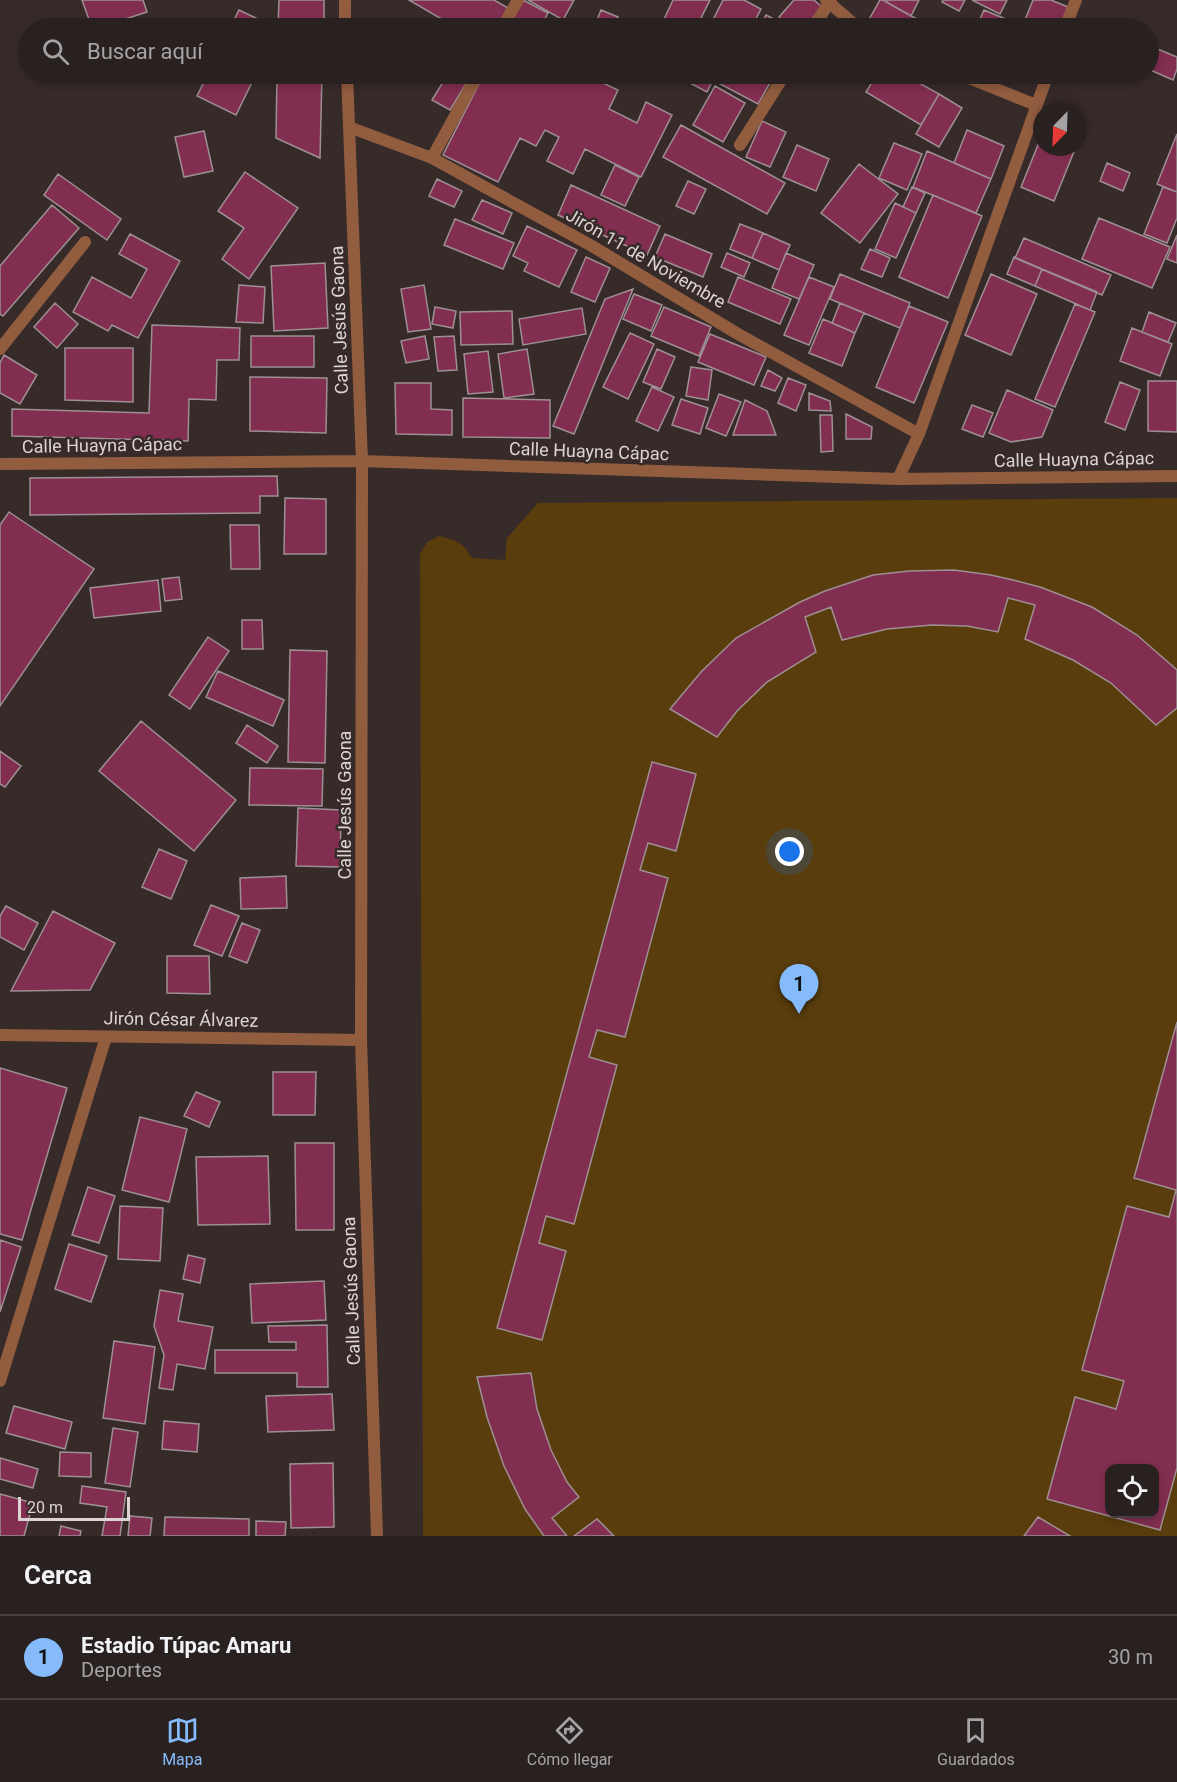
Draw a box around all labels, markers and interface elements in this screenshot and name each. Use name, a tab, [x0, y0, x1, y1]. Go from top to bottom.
search box	[18, 18, 1159, 84]
icon: search	[39, 35, 72, 68]
text: Buscar aquí	[87, 39, 203, 64]
north arrow	[1033, 102, 1087, 156]
street label: Jirón 11 de Noviembre	[562, 204, 730, 312]
street label: Calle Jesús Gaona	[326, 245, 352, 395]
street label: Calle Huayna Cápac	[22, 433, 182, 457]
street label: Calle Huayna Cápac	[509, 438, 669, 464]
street label: Calle Huayna Cápac	[994, 447, 1154, 471]
street label: Calle Jesús Gaona	[334, 731, 355, 879]
your location	[775, 837, 804, 866]
pin: 1	[780, 964, 818, 1014]
street label: Jirón César Álvarez	[103, 1007, 259, 1031]
street label: Calle Jesús Gaona	[338, 1216, 364, 1366]
map controls	[1105, 1464, 1159, 1518]
button: locate	[1105, 1464, 1159, 1518]
scale bar	[18, 1494, 130, 1522]
text: 20 m	[27, 1498, 63, 1517]
text: Cerca	[24, 1560, 92, 1590]
text: Estadio Túpac Amaru	[81, 1633, 291, 1658]
text: 1	[38, 1645, 49, 1669]
text: 30 m	[1108, 1645, 1153, 1669]
text: Deportes	[81, 1658, 162, 1682]
tab: Mapa	[162, 1714, 202, 1769]
tab: Cómo llegar	[527, 1714, 613, 1769]
tab: Guardados	[937, 1714, 1015, 1769]

